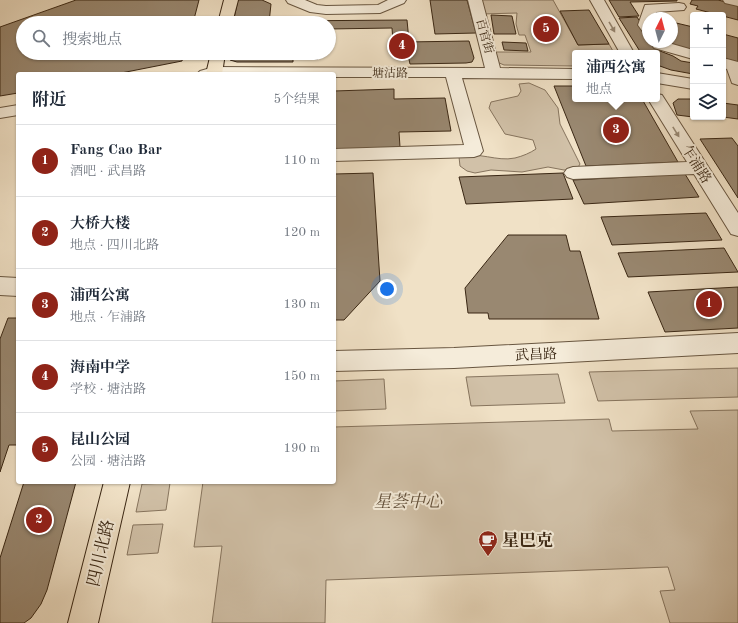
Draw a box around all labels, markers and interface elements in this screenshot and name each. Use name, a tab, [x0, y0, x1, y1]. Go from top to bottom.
north arrow	[642, 12, 678, 48]
map controls	[690, 12, 726, 120]
button: +	[690, 12, 726, 48]
pin: 5	[533, 14, 559, 44]
search box	[16, 16, 336, 60]
street label: 百官街	[474, 17, 497, 56]
one-way arrow	[608, 21, 615, 32]
icon: search	[30, 27, 52, 49]
pin: 4	[389, 31, 415, 61]
text: 搜索地点	[62, 33, 122, 48]
button: −	[690, 48, 726, 84]
popup	[572, 50, 660, 102]
text: 浦西公寓	[586, 61, 646, 76]
street label: 塘沽路	[372, 66, 408, 80]
text: 地点	[586, 83, 612, 96]
button: layers	[690, 84, 726, 120]
text: 附近	[32, 92, 66, 109]
text: 5个结果	[273, 93, 320, 106]
pin: 3	[603, 115, 629, 145]
one-way arrow	[673, 126, 680, 138]
street label: 乍浦路	[679, 142, 714, 186]
text: Fang Cao Bar	[70, 143, 162, 158]
text: 1	[41, 154, 49, 167]
text: 110 m	[283, 154, 320, 167]
text: 酒吧 · 武昌路	[70, 165, 146, 178]
text: 大桥大楼	[70, 217, 130, 232]
text: 2	[41, 226, 49, 239]
text: 120 m	[283, 226, 320, 239]
text: 地点 · 四川北路	[70, 239, 159, 252]
your location	[377, 279, 397, 299]
text: 浦西公寓	[70, 289, 130, 304]
pin: 1	[696, 289, 722, 319]
text: 3	[41, 298, 49, 311]
text: 130 m	[283, 298, 320, 311]
text: 地点 · 乍浦路	[70, 311, 146, 324]
street label: 武昌路	[515, 346, 557, 363]
text: 海南中学	[70, 361, 130, 376]
text: 4	[41, 370, 49, 383]
text: 150 m	[283, 370, 320, 383]
text: 学校 · 塘沽路	[70, 383, 146, 396]
text: 昆山公园	[70, 433, 130, 448]
text: 5	[41, 442, 49, 455]
text: 190 m	[283, 442, 320, 455]
text: 公园 · 塘沽路	[70, 455, 146, 468]
park label: 星荟中心	[374, 492, 443, 511]
pin: 2	[26, 505, 52, 535]
street label: 四川北路	[84, 518, 117, 588]
cafe icon: 星巴克	[477, 529, 499, 557]
place label: 星巴克	[502, 531, 553, 550]

